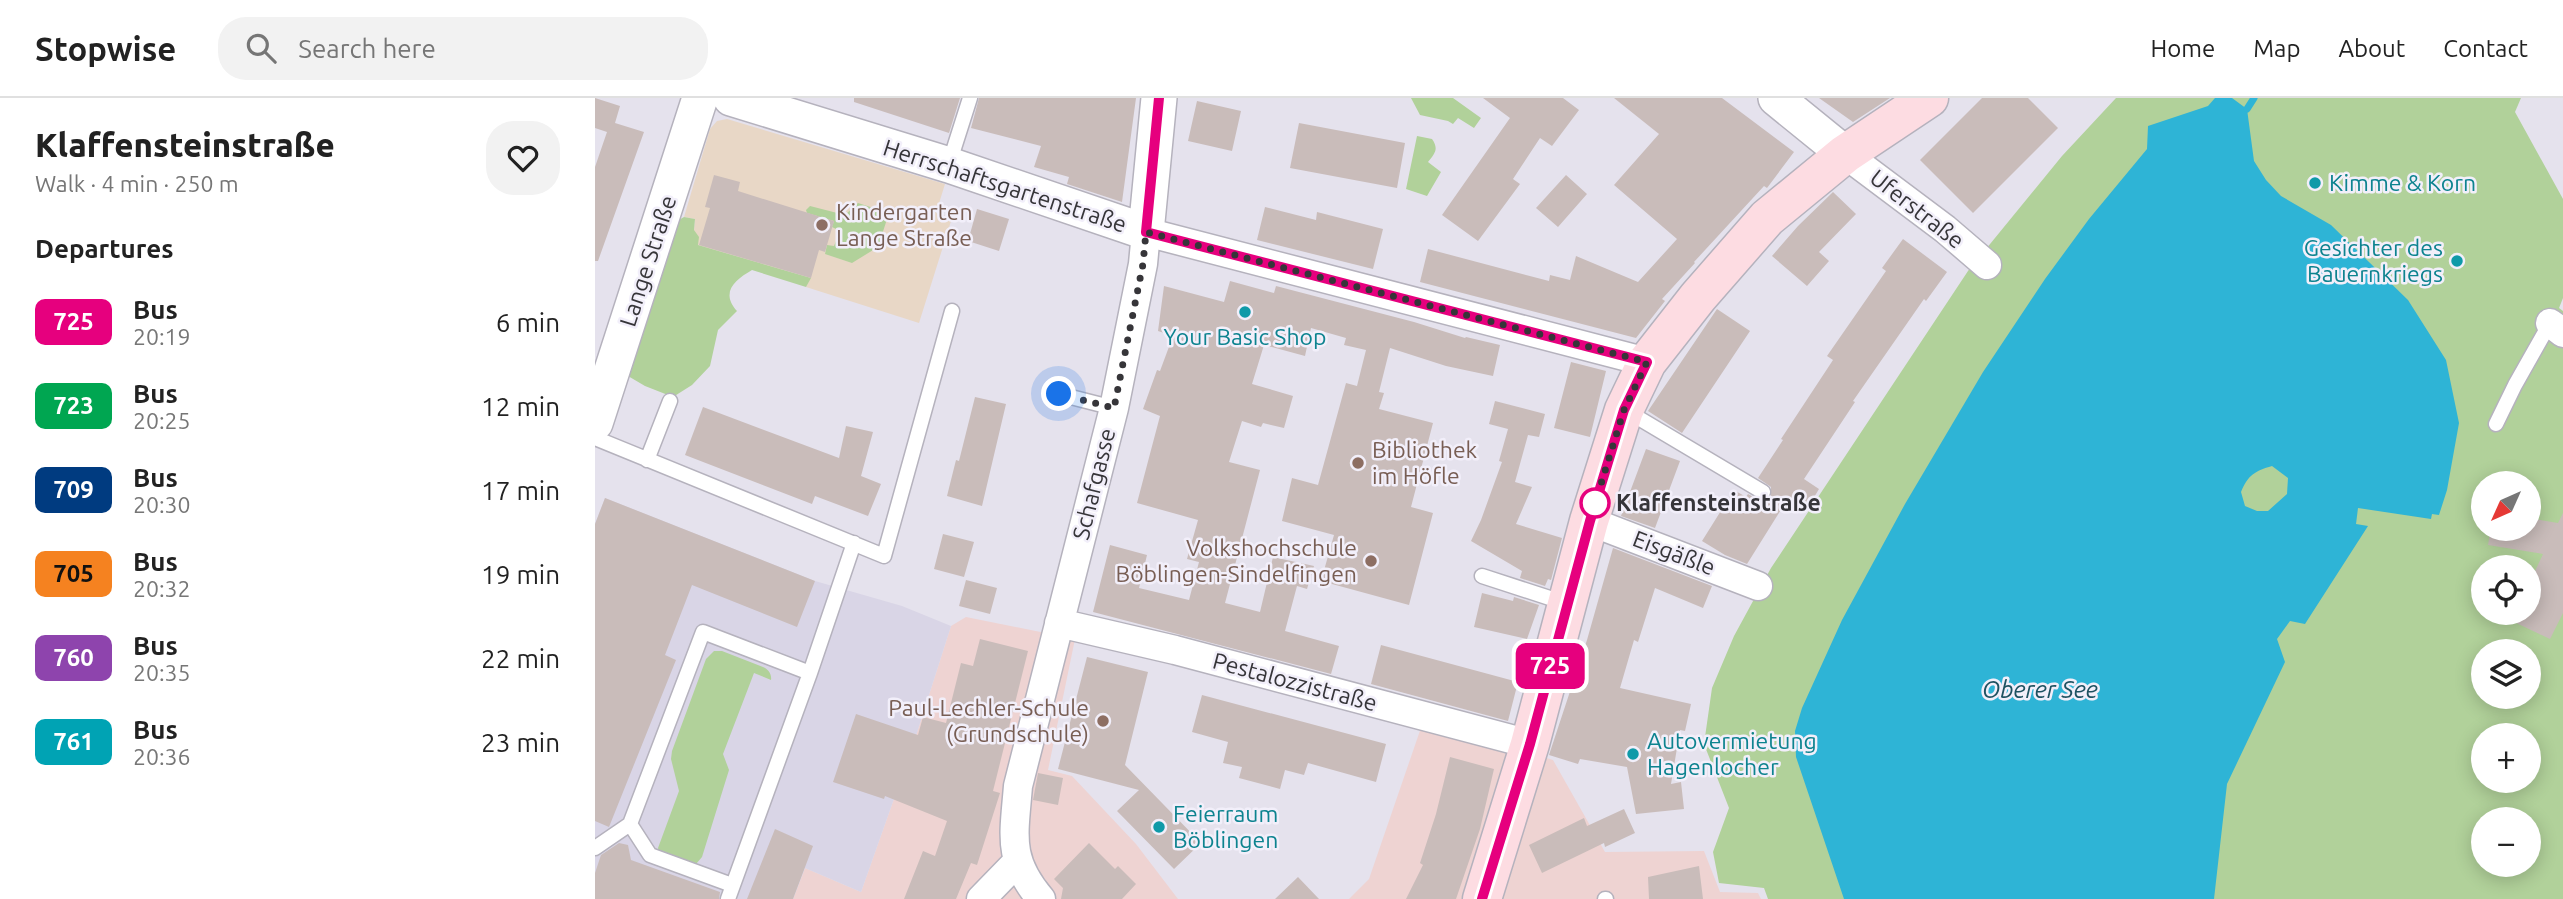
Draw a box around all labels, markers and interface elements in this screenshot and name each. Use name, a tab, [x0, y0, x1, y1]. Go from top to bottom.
search box	[218, 17, 708, 80]
icon: search	[242, 29, 280, 67]
text: Stopwise	[35, 30, 176, 67]
text: Search here	[298, 34, 436, 63]
text: Home	[2150, 35, 2215, 62]
text: Map	[2253, 35, 2300, 62]
text: About	[2338, 35, 2405, 62]
text: Contact	[2443, 35, 2528, 62]
button: heart	[486, 121, 560, 195]
text: Klaffensteinstraße	[35, 126, 335, 163]
street label: Herrschaftsgartenstraße	[880, 134, 1130, 237]
street label: Uferstraße	[1865, 164, 1969, 253]
place label: Kimme & Korn	[2329, 170, 2476, 195]
text: Walk · 4 min · 250 m	[35, 171, 239, 196]
marker: Kimme & Korn	[2307, 175, 2323, 191]
street label: Lange Straße	[615, 192, 680, 329]
place label: Kindergarten Lange Straße	[836, 199, 973, 250]
marker: Kindergarten Lange Straße	[814, 217, 830, 233]
text: Departures	[35, 234, 173, 263]
place label: Gesichter des Bauernkriegs	[2304, 235, 2443, 286]
marker: Gesichter des Bauernkriegs	[2449, 253, 2465, 269]
text: Bus	[133, 295, 178, 324]
marker: Your Basic Shop	[1237, 304, 1253, 320]
text: 725	[53, 308, 94, 335]
text: 6 min	[496, 308, 560, 337]
text: 20:19	[133, 324, 191, 349]
place label: Your Basic Shop	[1164, 324, 1326, 349]
your location	[1041, 376, 1076, 411]
text: Bus	[133, 379, 178, 408]
text: 723	[53, 392, 94, 419]
text: 12 min	[481, 392, 560, 421]
text: 20:25	[133, 408, 191, 433]
street label: Schafgasse	[1068, 425, 1119, 542]
place label: Bibliothek im Höfle	[1372, 437, 1478, 488]
marker: Bibliothek im Höfle	[1350, 455, 1366, 471]
text: Bus	[133, 463, 178, 492]
north arrow	[2471, 471, 2541, 541]
map controls	[2471, 471, 2541, 877]
text: 709	[53, 476, 94, 503]
text: 17 min	[481, 476, 560, 505]
marker: Klaffensteinstraße	[1580, 488, 1610, 518]
place label: Klaffensteinstraße	[1616, 490, 1821, 515]
text: 20:30	[133, 492, 191, 517]
street label: Eisgäßle	[1629, 525, 1719, 580]
place label: Volkshochschule Böblingen-Sindelfingen	[1116, 535, 1357, 586]
text: Bus	[133, 547, 178, 576]
marker: Volkshochschule Böblingen-Sindelfingen	[1363, 553, 1379, 569]
button: locate	[2471, 555, 2541, 625]
text: 705	[53, 560, 94, 587]
text: 19 min	[481, 560, 560, 589]
text: 20:32	[133, 576, 191, 601]
text: Bus	[133, 631, 178, 660]
button: layers	[2471, 639, 2541, 709]
line badge: 725	[1510, 643, 1590, 689]
text: 760	[53, 644, 94, 671]
text: 22 min	[481, 644, 560, 673]
street label: Pestalozzistraße	[1210, 648, 1380, 715]
text: 725	[1530, 652, 1570, 679]
text: 20:35	[133, 660, 191, 685]
water label: Oberer See	[1982, 676, 2098, 703]
place label: Paul-Lechler-Schule (Grundschule)	[888, 695, 1089, 747]
marker: Paul-Lechler-Schule (Grundschule)	[1095, 713, 1111, 729]
text: Bus	[133, 715, 178, 744]
button: +	[2471, 723, 2541, 793]
text: 761	[53, 728, 94, 755]
text: 23 min	[481, 728, 560, 757]
place label: Autovermietung Hagenlocher	[1647, 728, 1817, 779]
text: 20:36	[133, 744, 191, 769]
marker: Autovermietung Hagenlocher	[1625, 746, 1641, 762]
place label: Feierraum Böblingen	[1173, 801, 1278, 852]
button: −	[2471, 807, 2541, 877]
marker: Feierraum Böblingen	[1151, 819, 1167, 835]

